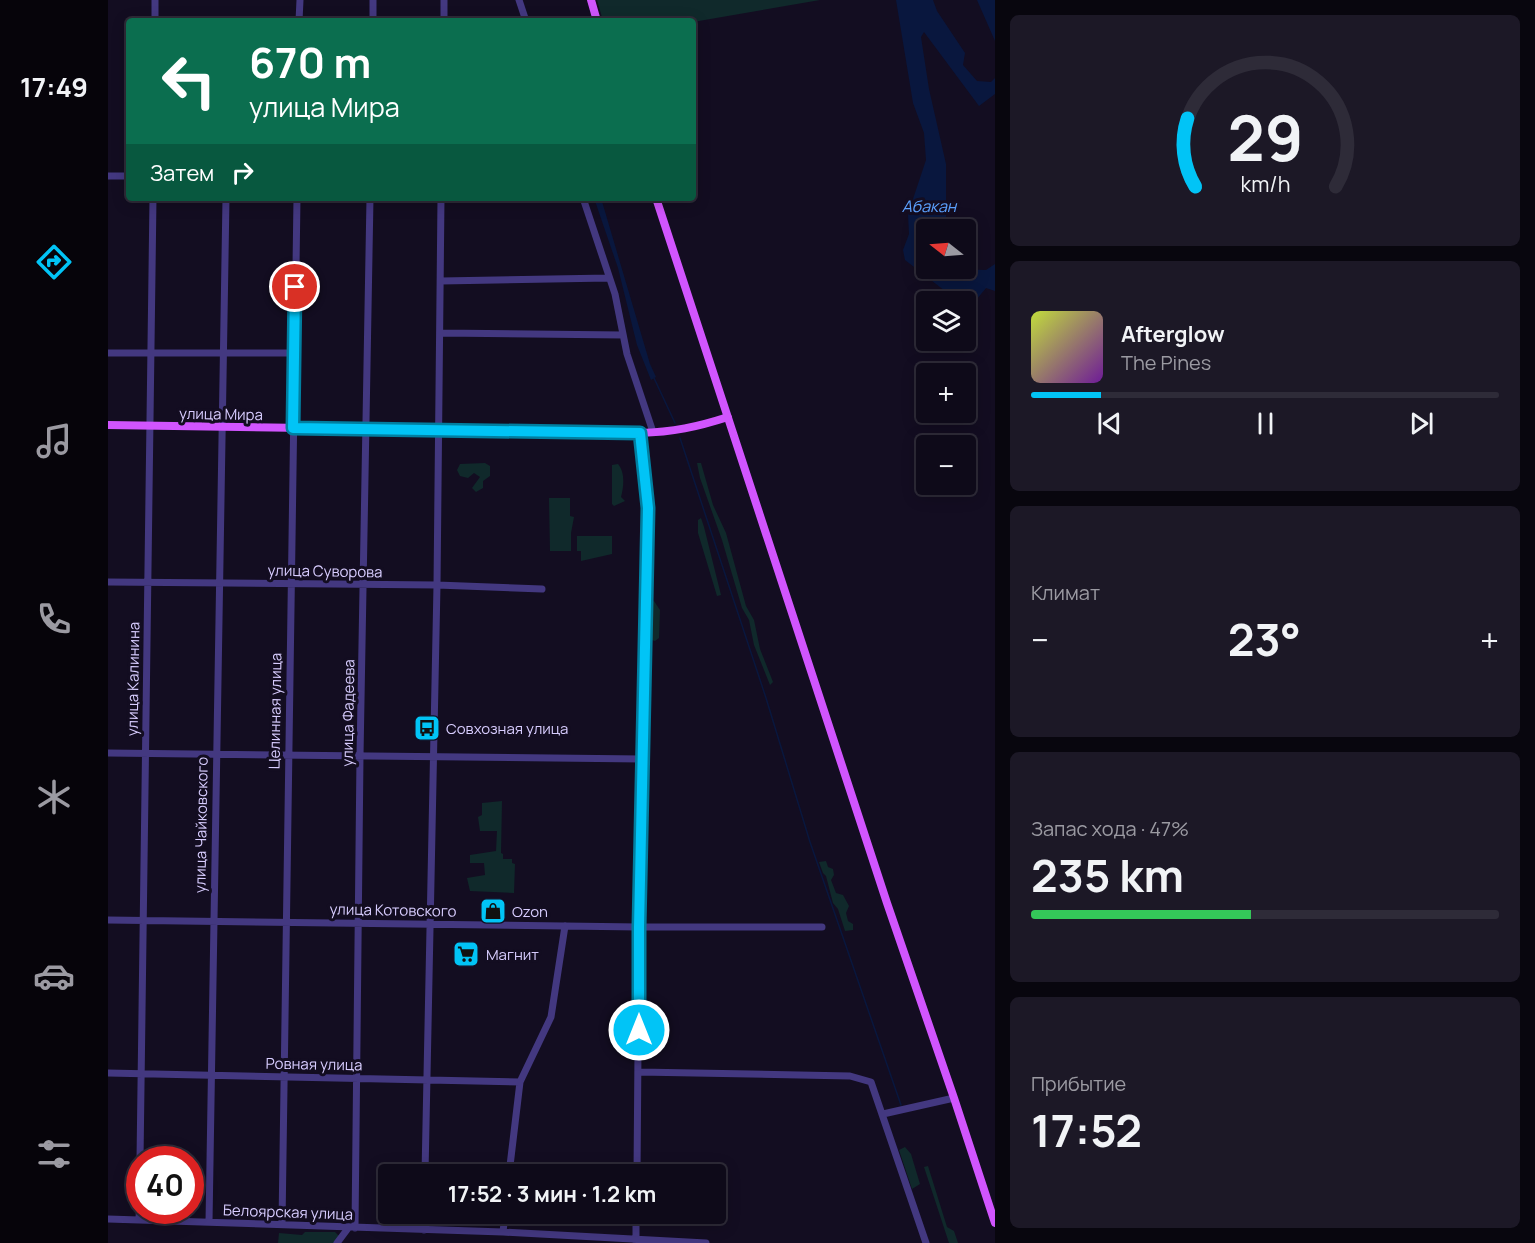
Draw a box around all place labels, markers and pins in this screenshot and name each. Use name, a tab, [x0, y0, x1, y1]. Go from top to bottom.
pin	[269, 261, 320, 312]
bus stop icon: Совхозная улица	[412, 713, 442, 743]
place label: Совхозная улица	[446, 718, 568, 739]
shop icon: Ozon	[478, 896, 508, 926]
place label: Ozon	[512, 901, 548, 922]
supermarket icon: Магнит	[451, 939, 481, 969]
place label: Магнит	[486, 944, 539, 965]

